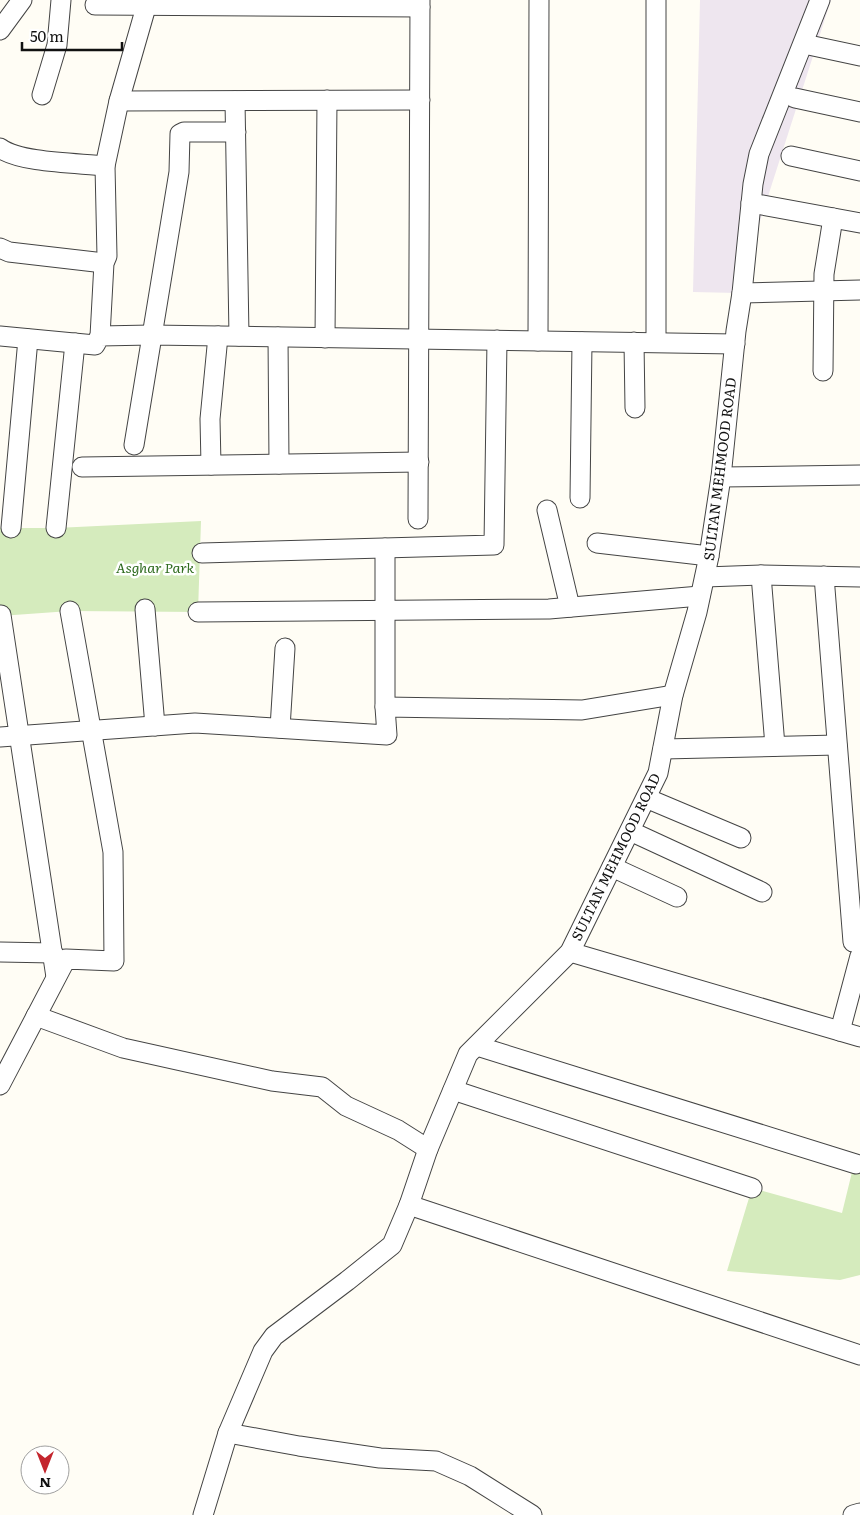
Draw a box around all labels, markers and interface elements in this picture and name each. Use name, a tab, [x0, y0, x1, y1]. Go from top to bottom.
scale bar	[22, 20, 122, 52]
text: 50 m	[30, 24, 64, 47]
street label: SULTAN MEHMOOD ROAD	[698, 376, 740, 562]
park label: Asghar Park	[116, 557, 194, 577]
street label: SULTAN MEHMOOD ROAD	[566, 769, 665, 944]
north arrow	[20, 1445, 70, 1495]
text: N	[39, 1474, 51, 1494]

